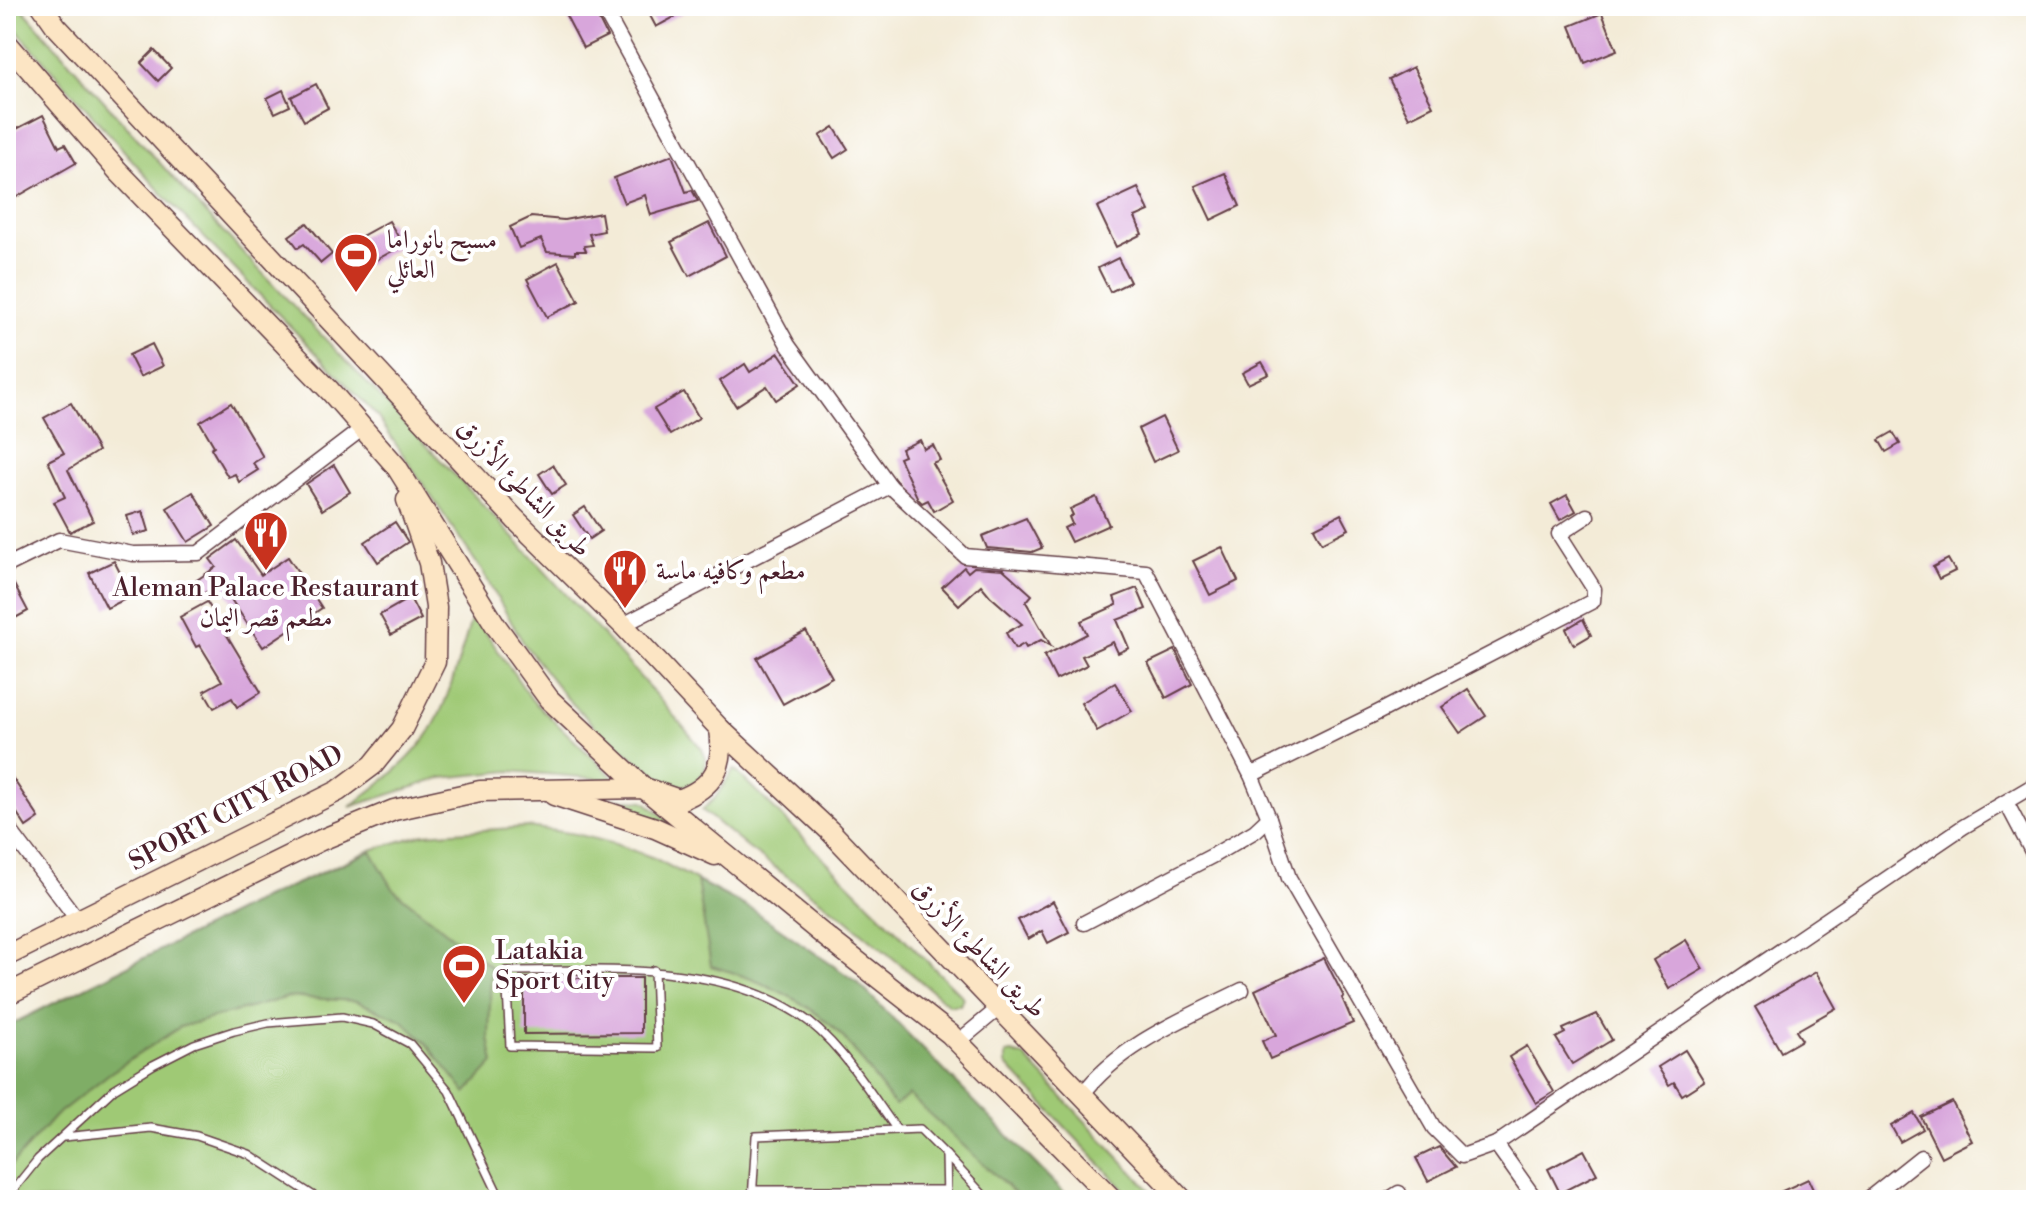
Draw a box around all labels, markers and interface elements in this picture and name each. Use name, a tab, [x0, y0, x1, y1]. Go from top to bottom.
place label: مسبح بانوراما العائلي	[387, 224, 497, 294]
sports icon: مسبح بانوراما العائلي	[332, 231, 380, 294]
street label: طريق الشاطئ الأزرق	[449, 410, 600, 565]
restaurant icon: Aleman Palace Restaurant مطعم قصر اليمان	[242, 509, 290, 572]
restaurant icon: مطعم وكافيه ماسة	[601, 547, 649, 610]
place label: مطعم وكافيه ماسة	[656, 555, 806, 595]
place label: Aleman Palace Restaurant مطعم قصر اليمان	[112, 572, 419, 642]
street label: SPORT CITY ROAD	[123, 738, 349, 878]
street label: طريق الشاطئ الأزرق	[904, 871, 1055, 1026]
place label: Latakia Sport City	[495, 935, 614, 997]
sports icon: Latakia Sport City	[440, 942, 488, 1005]

